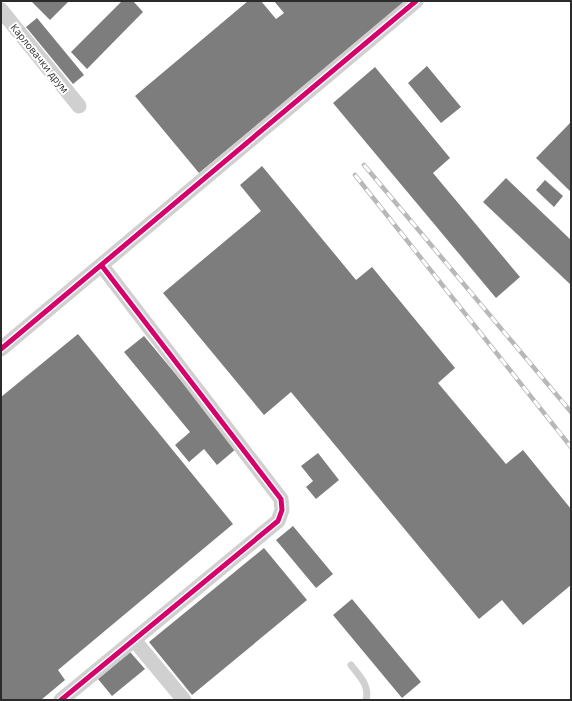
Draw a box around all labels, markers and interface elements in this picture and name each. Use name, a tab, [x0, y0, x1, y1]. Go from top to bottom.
street label: Карловачки друм	[8, 20, 72, 96]

